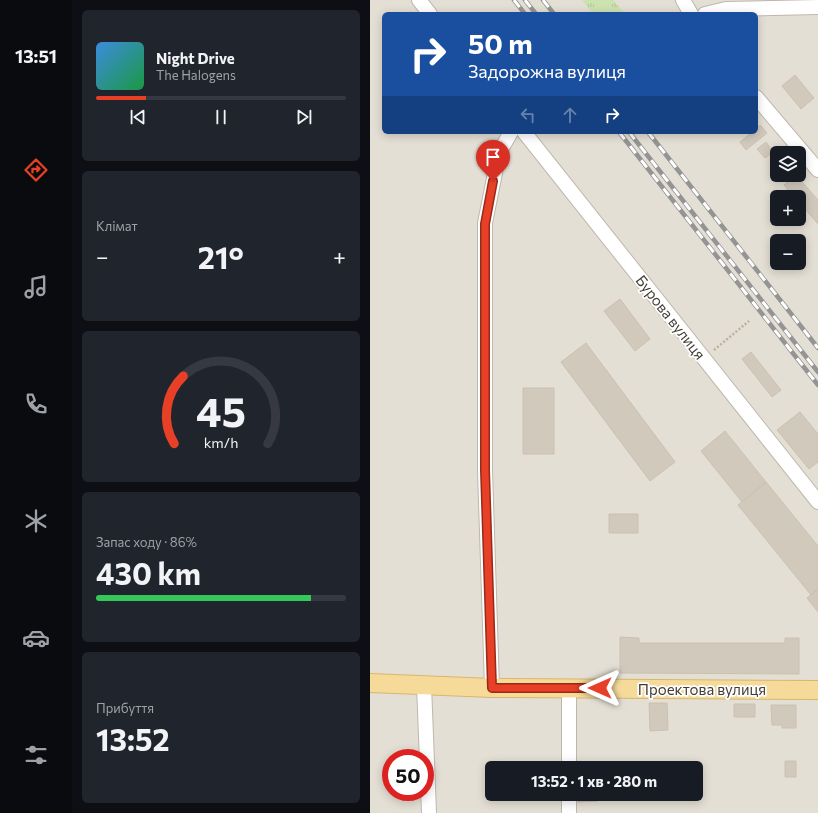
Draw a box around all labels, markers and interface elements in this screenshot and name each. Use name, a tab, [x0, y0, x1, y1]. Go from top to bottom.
text: 50 m	[468, 26, 533, 60]
icon: right	[402, 28, 454, 80]
text: 13:51	[15, 45, 57, 67]
text: Night Drive	[156, 49, 235, 67]
text: Задорожна вулиця	[468, 60, 626, 82]
text: The Halogens	[156, 67, 236, 83]
icon: left	[517, 104, 539, 126]
icon: ahead	[559, 104, 581, 126]
icon: right	[601, 104, 623, 126]
icon: previous	[127, 106, 149, 128]
icon: pause	[210, 106, 232, 128]
icon: next	[293, 106, 315, 128]
pin	[476, 140, 510, 181]
icon: arrive	[482, 146, 504, 168]
map controls	[770, 146, 806, 270]
button: layers	[770, 146, 806, 182]
icon: directions	[22, 156, 50, 184]
button: +	[770, 190, 806, 226]
text: Клімат	[96, 218, 138, 234]
button: −	[770, 234, 806, 270]
text: 21°	[198, 238, 244, 275]
text: −	[96, 243, 109, 270]
text: +	[333, 243, 346, 270]
street label: Бурова вулиця	[632, 271, 710, 363]
icon: music	[22, 273, 50, 301]
text: 45	[196, 385, 246, 436]
icon: phone	[22, 390, 50, 418]
text: km/h	[204, 433, 238, 451]
icon: climate	[22, 507, 50, 535]
text: Запас ходу · 86%	[96, 534, 197, 550]
text: 430 km	[96, 554, 201, 591]
icon: car	[22, 624, 50, 652]
position arrow	[579, 667, 621, 709]
street label: Проектова вулиця	[638, 680, 766, 698]
text: Прибуття	[96, 700, 154, 716]
text: 13:52	[96, 720, 170, 757]
icon: filters	[22, 741, 50, 769]
speed limit sign: 50	[382, 749, 434, 801]
text: 13:52 · 1 хв · 280 m	[531, 772, 657, 790]

